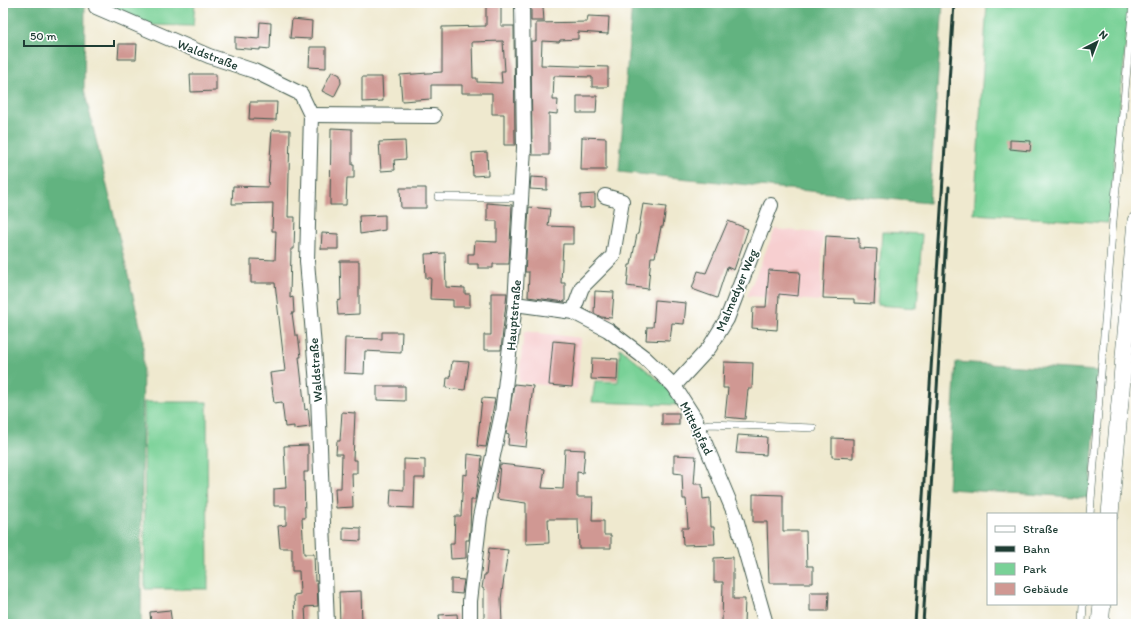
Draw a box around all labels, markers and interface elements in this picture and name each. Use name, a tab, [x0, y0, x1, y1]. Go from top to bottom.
scale bar	[24, 22, 114, 48]
north arrow	[1077, 22, 1117, 62]
text: N	[1096, 28, 1110, 42]
text: 50 m	[30, 29, 56, 43]
street label: Waldstraße	[175, 36, 241, 73]
street label: Malmedyer Weg	[712, 246, 761, 334]
street label: Hauptstraße	[503, 279, 524, 351]
street label: Waldstraße	[306, 337, 325, 403]
street label: Mittelpfad	[677, 399, 716, 457]
legend	[987, 513, 1117, 605]
text: Straße	[1023, 522, 1058, 536]
text: Bahn	[1023, 542, 1050, 556]
text: Park	[1023, 562, 1047, 576]
text: Gebäude	[1023, 582, 1068, 596]

